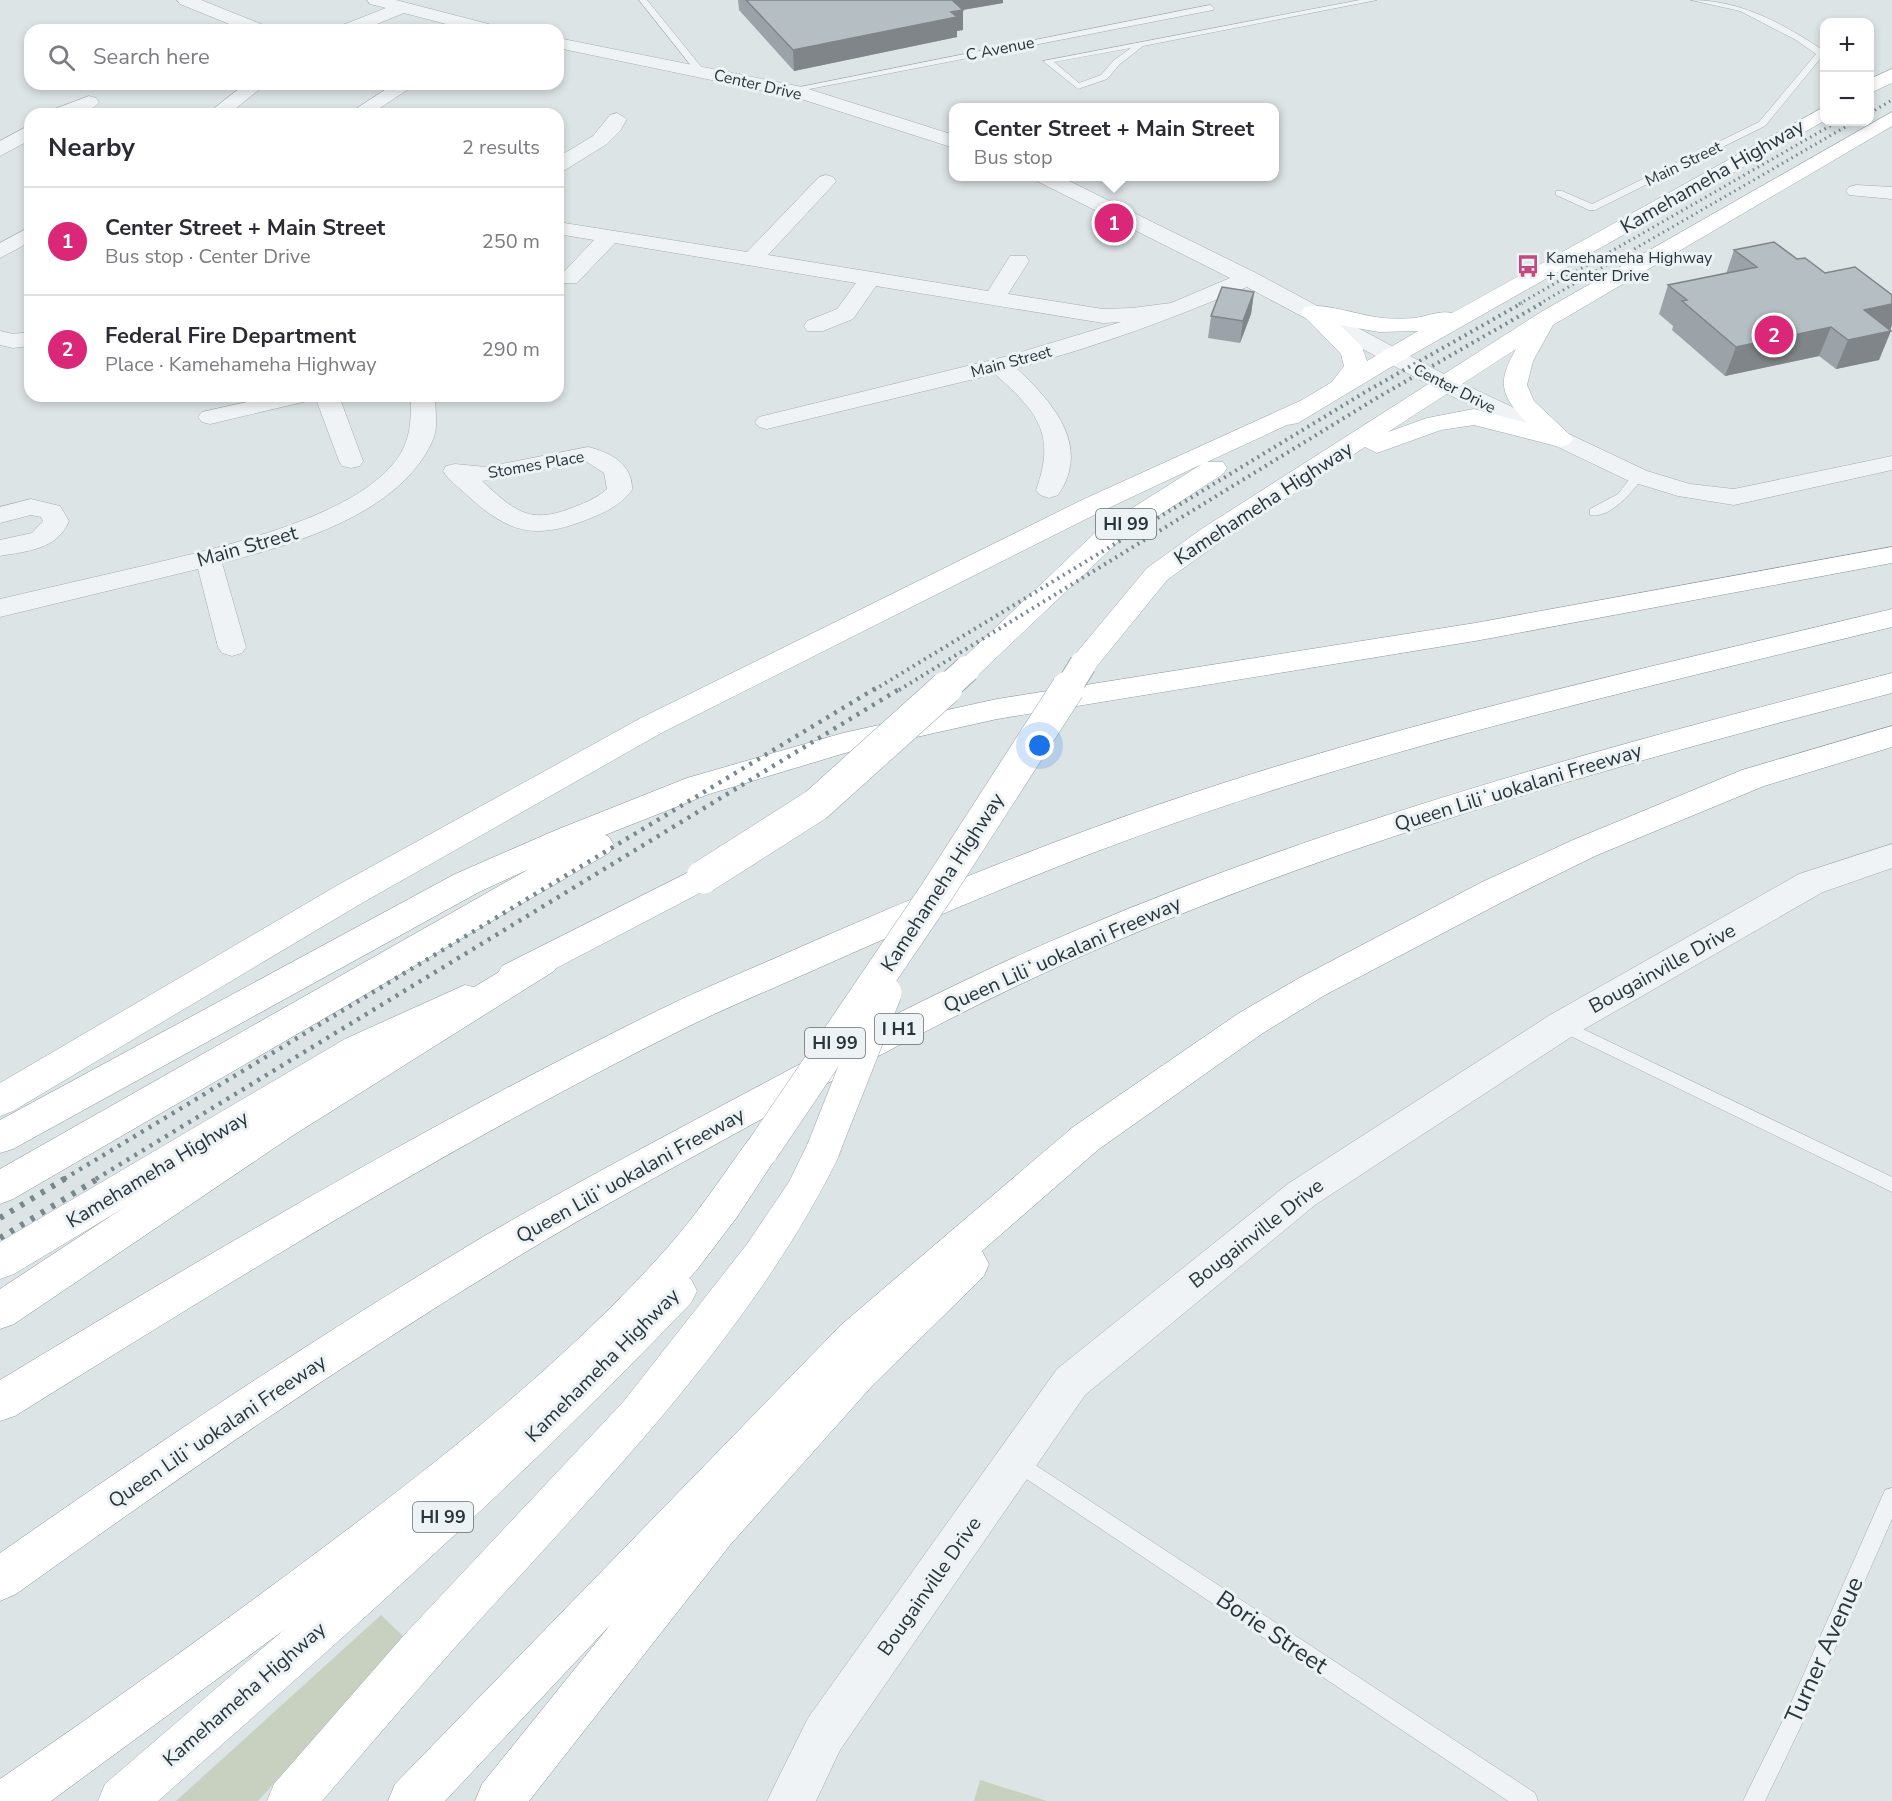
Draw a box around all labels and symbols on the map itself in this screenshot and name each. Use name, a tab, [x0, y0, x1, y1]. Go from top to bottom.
street label: C Avenue	[964, 32, 1036, 66]
street label: Center Drive	[712, 64, 804, 106]
street label: Kamehameha Highway	[1615, 112, 1810, 240]
street label: Main Street	[1641, 136, 1726, 192]
pin: 1	[1094, 200, 1134, 246]
place label: Kamehameha Highway + Center Drive	[1546, 247, 1713, 287]
bus stop icon: Kamehameha Highway + Center Drive	[1515, 253, 1541, 279]
pin: 2	[1754, 312, 1794, 358]
street label: Main Street	[968, 341, 1054, 383]
street label: Center Drive	[1410, 359, 1499, 419]
street label: Kamehameha Highway	[1169, 435, 1358, 571]
street label: Stomes Place	[486, 446, 586, 484]
road number: HI 99	[1096, 509, 1156, 539]
street label: Main Street	[194, 519, 302, 574]
your location	[1025, 731, 1054, 760]
street label: Queen Liliʻuokalani Freeway	[1391, 737, 1646, 838]
street label: Kamehameha Highway	[874, 787, 1011, 977]
street label: Queen Liliʻuokalani Freeway	[939, 890, 1186, 1019]
street label: Bougainville Drive	[1584, 917, 1740, 1020]
road number: I H1	[875, 1014, 923, 1044]
road number: HI 99	[805, 1028, 865, 1058]
street label: Queen Liliʻuokalani Freeway	[511, 1101, 750, 1250]
street label: Kamehameha Highway	[61, 1104, 254, 1235]
street label: Bougainville Drive	[1183, 1172, 1329, 1295]
street label: Kamehameha Highway	[519, 1282, 686, 1448]
street label: Queen Liliʻuokalani Freeway	[103, 1348, 332, 1515]
road number: HI 99	[413, 1502, 473, 1532]
street label: Bougainville Drive	[871, 1511, 987, 1661]
street label: Turner Avenue	[1777, 1572, 1871, 1728]
street label: Borie Street	[1210, 1583, 1335, 1681]
street label: Kamehameha Highway	[157, 1616, 332, 1773]

